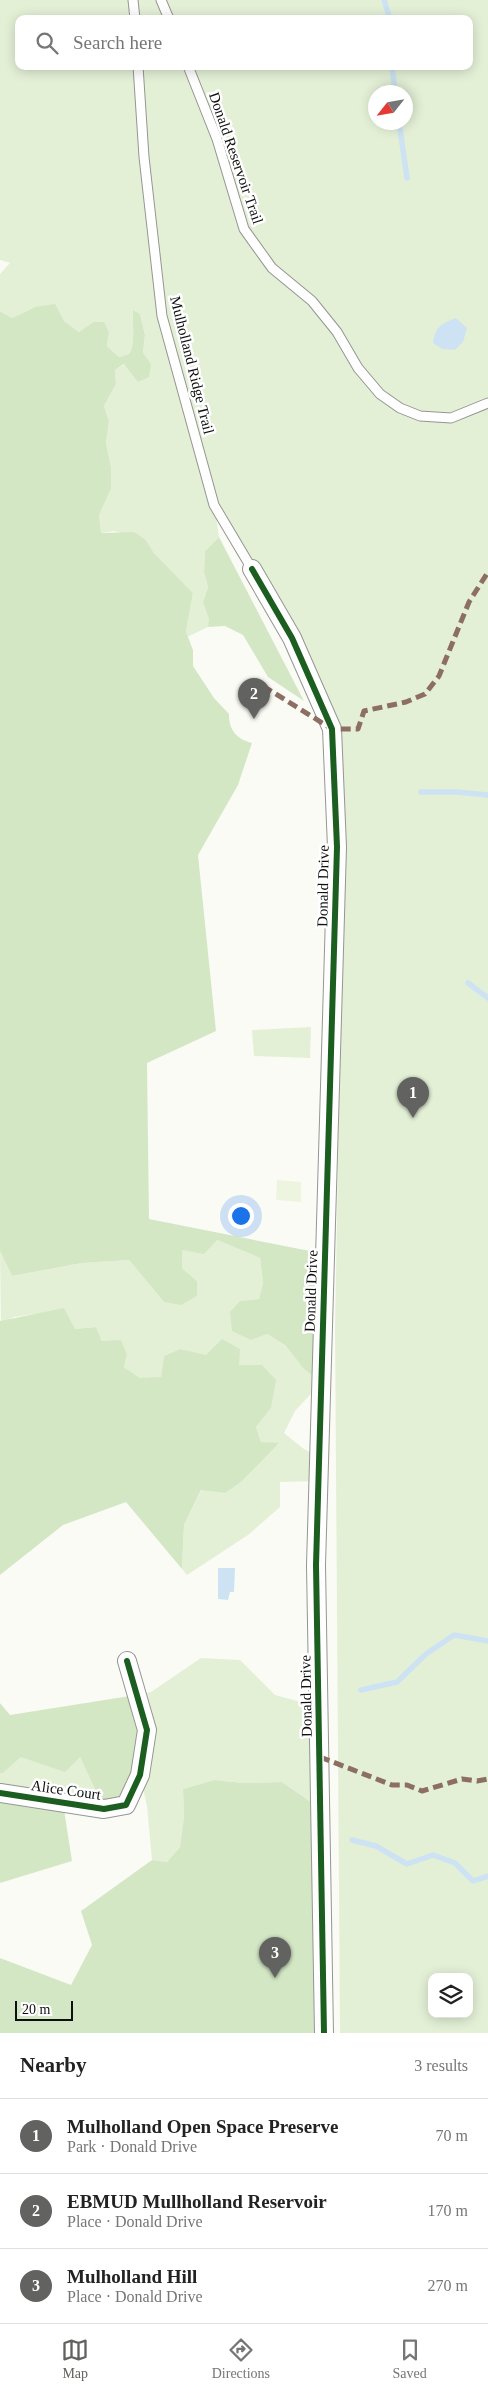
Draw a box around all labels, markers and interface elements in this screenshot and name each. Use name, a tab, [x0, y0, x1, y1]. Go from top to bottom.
search box	[15, 15, 473, 70]
icon: search	[33, 29, 61, 57]
text: Search here	[73, 32, 162, 53]
north arrow	[368, 85, 413, 130]
street label: Donald Reservoir Trail	[206, 90, 266, 226]
street label: Mulholland Ridge Trail	[167, 294, 217, 436]
pin: 2	[238, 678, 270, 719]
street label: Donald Drive	[314, 844, 332, 927]
pin: 1	[397, 1077, 429, 1118]
your location	[228, 1203, 254, 1229]
street label: Donald Drive	[302, 1249, 320, 1332]
street label: Donald Drive	[297, 1654, 315, 1737]
street label: Alice Court	[30, 1777, 103, 1803]
pin: 3	[259, 1937, 291, 1978]
map controls	[428, 1973, 473, 2018]
button: layers	[428, 1973, 473, 2018]
scale bar	[15, 1998, 72, 2021]
text: 20 m	[22, 2002, 50, 2017]
text: Nearby	[20, 2053, 87, 2077]
text: 3 results	[414, 2057, 468, 2074]
text: Mulholland Open Space Preserve	[67, 2116, 338, 2137]
text: 1	[32, 2127, 40, 2144]
text: 70 m	[436, 2127, 468, 2144]
text: Park · Donald Drive	[67, 2138, 197, 2155]
text: EBMUD Mullholland Reservoir	[67, 2191, 327, 2212]
text: 2	[32, 2202, 40, 2219]
text: 170 m	[428, 2202, 468, 2219]
text: Place · Donald Drive	[67, 2213, 203, 2230]
text: Mulholland Hill	[67, 2266, 197, 2287]
text: 3	[32, 2277, 40, 2294]
text: 270 m	[428, 2277, 468, 2294]
text: Place · Donald Drive	[67, 2288, 203, 2305]
tab: Map	[61, 2336, 89, 2382]
tab: Directions	[212, 2336, 270, 2382]
tab: Saved	[393, 2336, 427, 2382]

